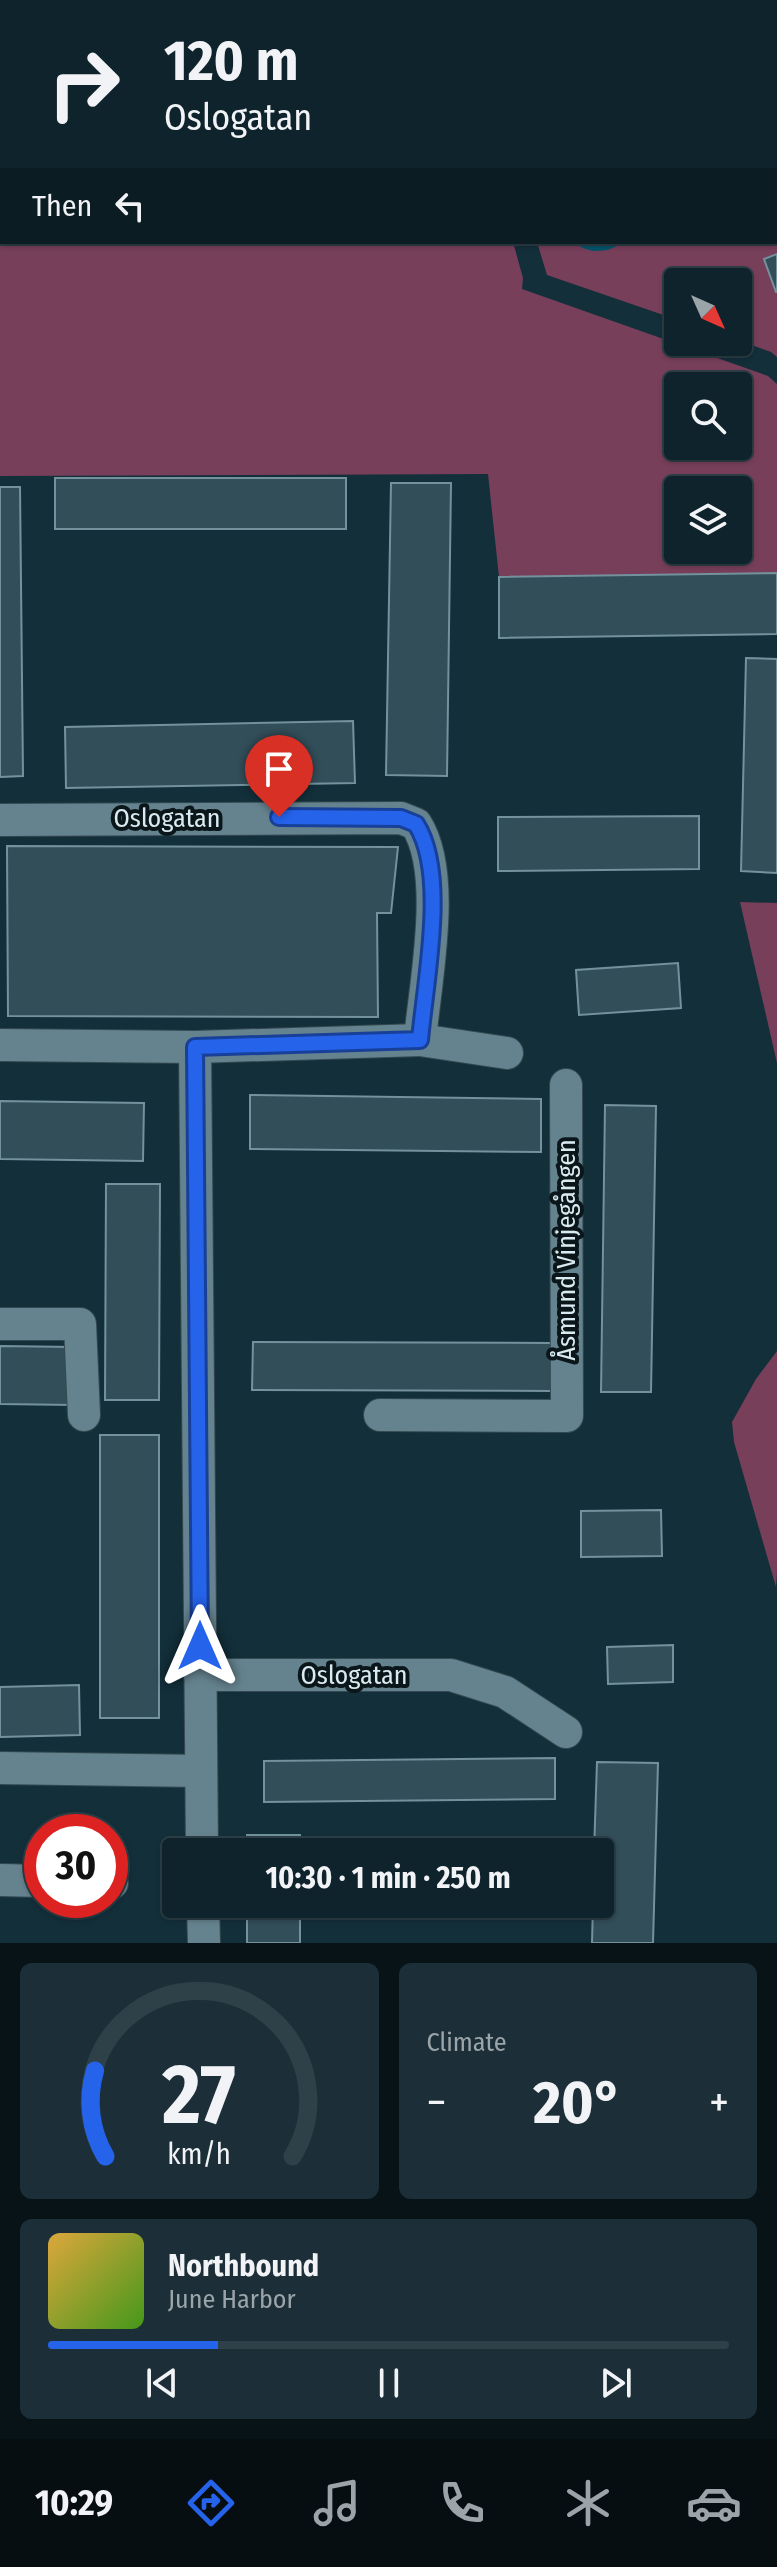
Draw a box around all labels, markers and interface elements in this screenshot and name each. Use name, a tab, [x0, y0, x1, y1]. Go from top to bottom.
text: 120 m	[164, 28, 299, 95]
icon: right	[32, 32, 136, 136]
text: Oslogatan	[164, 96, 312, 140]
icon: left	[108, 184, 152, 228]
text: Then	[32, 188, 92, 224]
north arrow	[664, 268, 752, 356]
map controls	[664, 268, 752, 564]
button: search	[664, 372, 752, 460]
button: layers	[664, 476, 752, 564]
pin	[245, 735, 313, 817]
icon: arrive	[257, 747, 301, 791]
street label: Oslogatan	[113, 803, 221, 834]
street label: Åsmund Vinjegången	[549, 1139, 582, 1361]
position arrow	[158, 1604, 242, 1688]
street label: Oslogatan	[300, 1660, 408, 1691]
speed limit sign: 30	[24, 1814, 128, 1918]
text: 10:30 · 1 min · 250 m	[265, 1860, 511, 1896]
text: Climate	[427, 2027, 507, 2058]
text: 27	[161, 2045, 236, 2145]
text: 20°	[533, 2067, 622, 2139]
text: −	[427, 2076, 446, 2129]
text: +	[709, 2076, 729, 2129]
text: km/h	[167, 2137, 231, 2172]
text: Northbound	[168, 2248, 319, 2284]
text: June Harbor	[168, 2284, 296, 2315]
icon: previous	[140, 2361, 184, 2405]
icon: pause	[367, 2361, 411, 2405]
icon: next	[594, 2361, 638, 2405]
icon: directions	[183, 2475, 239, 2531]
icon: music	[309, 2475, 365, 2531]
icon: phone	[434, 2475, 490, 2531]
icon: climate	[560, 2475, 616, 2531]
icon: car	[686, 2475, 742, 2531]
text: 10:29	[35, 2481, 113, 2525]

